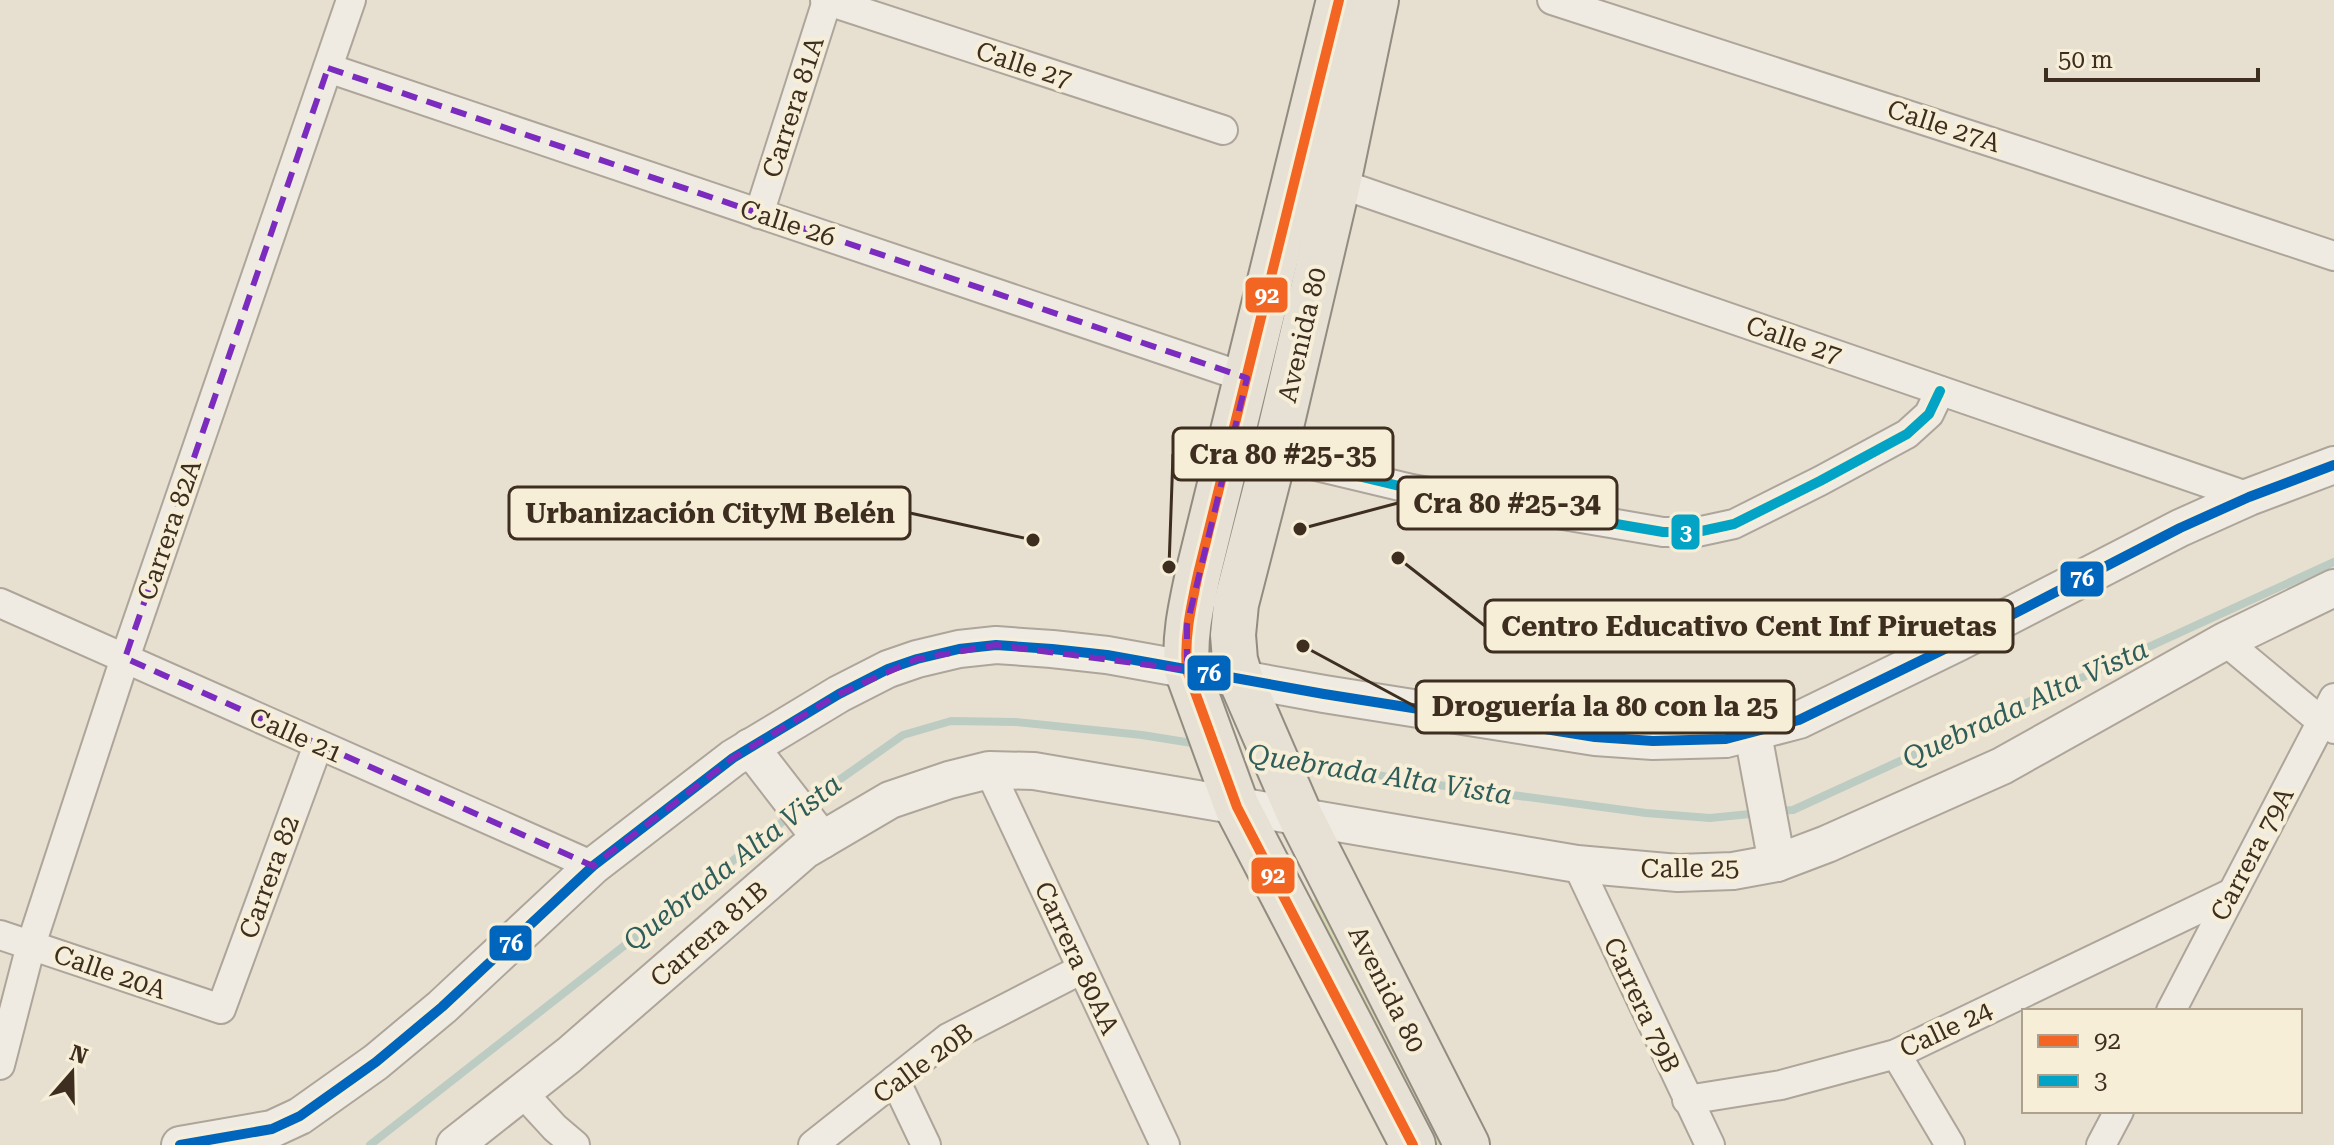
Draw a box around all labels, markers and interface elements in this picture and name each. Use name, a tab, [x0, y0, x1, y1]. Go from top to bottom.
scale bar	[2046, 32, 2258, 82]
street label: Carrera 81A	[756, 33, 830, 181]
street label: Calle 27	[972, 35, 1076, 95]
text: 50 m	[2058, 46, 2113, 74]
street label: Calle 27A	[1884, 94, 2004, 158]
street label: Calle 26	[736, 193, 840, 253]
street label: Avenida 80	[1272, 265, 1332, 405]
line badge: 92	[1244, 276, 1289, 314]
text: 92	[1255, 283, 1279, 308]
street label: Calle 27	[1742, 310, 1846, 370]
callout: Cra 80 #25-35	[1173, 428, 1393, 480]
text: Cra 80 #25-35	[1189, 438, 1377, 471]
street label: Carrera 82A	[131, 456, 207, 604]
callout: Cra 80 #25-34	[1398, 477, 1617, 529]
callout: Urbanización CityM Belén	[509, 487, 910, 539]
text: Cra 80 #25-34	[1413, 487, 1601, 520]
text: Urbanización CityM Belén	[525, 497, 895, 530]
line badge: 3	[1670, 513, 1701, 551]
text: 3	[1680, 520, 1692, 545]
line badge: 76	[2059, 560, 2105, 598]
text: 76	[2070, 566, 2094, 591]
callout: Centro Educativo Cent Inf Piruetas	[1485, 600, 2013, 652]
text: Centro Educativo Cent Inf Piruetas	[1501, 610, 1997, 643]
water label: Quebrada Alta Vista	[1897, 632, 2153, 775]
line badge: 76	[1186, 654, 1232, 692]
text: 76	[1197, 661, 1221, 686]
callout: Droguería la 80 con la 25	[1416, 681, 1794, 733]
text: Droguería la 80 con la 25	[1432, 690, 1778, 723]
street label: Calle 21	[245, 701, 347, 769]
water label: Quebrada Alta Vista	[1245, 737, 1514, 812]
water label: Quebrada Alta Vista	[617, 767, 848, 958]
street label: Carrera 79A	[2204, 782, 2300, 926]
street label: Carrera 82	[233, 812, 305, 942]
street label: Calle 25	[1640, 852, 1740, 884]
line badge: 92	[1250, 856, 1296, 895]
text: 92	[1261, 863, 1285, 888]
street label: Carrera 81B	[644, 875, 774, 993]
street label: Carrera 80AA	[1028, 877, 1126, 1039]
street label: Avenida 80	[1342, 921, 1432, 1057]
line badge: 76	[488, 924, 533, 962]
text: 76	[499, 931, 523, 956]
street label: Carrera 79B	[1598, 933, 1686, 1077]
street label: Calle 20A	[50, 939, 170, 1005]
street label: Calle 24	[1895, 994, 1997, 1063]
legend	[2022, 1009, 2302, 1113]
street label: Calle 20B	[867, 1017, 979, 1109]
text: 92	[2094, 1027, 2121, 1055]
north arrow	[32, 1033, 112, 1113]
text: N	[66, 1040, 91, 1069]
text: 3	[2094, 1067, 2107, 1095]

